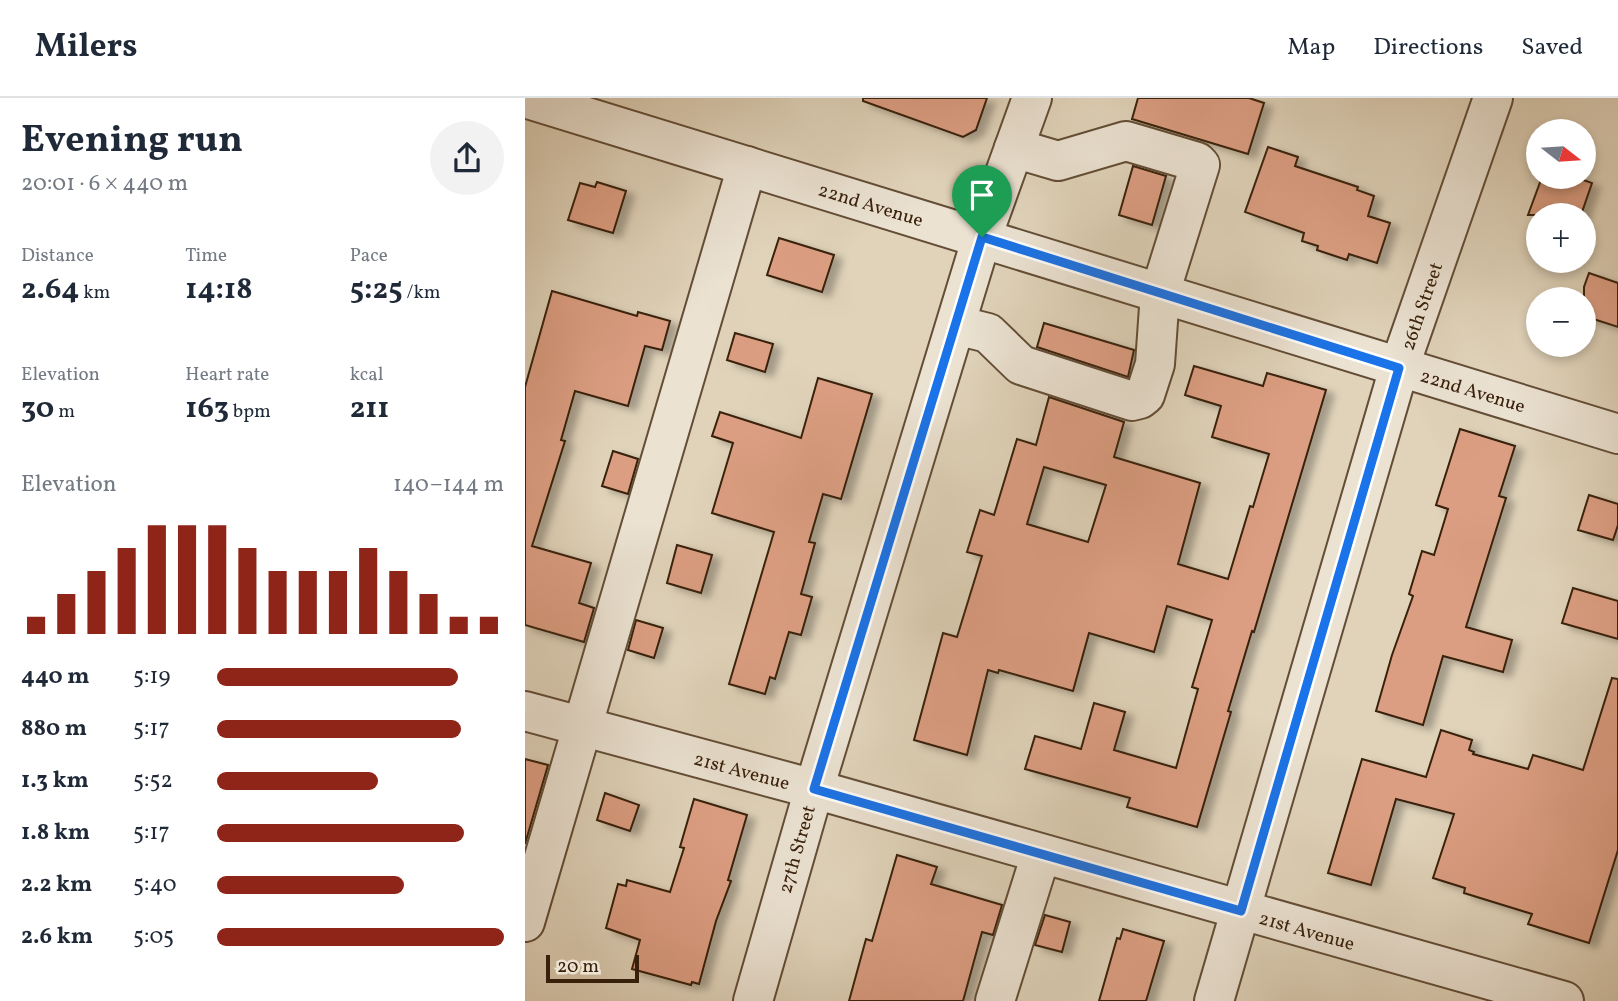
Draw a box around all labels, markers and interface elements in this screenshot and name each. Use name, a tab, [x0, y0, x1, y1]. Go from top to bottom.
text: Milers	[35, 25, 138, 71]
text: Map	[1287, 31, 1335, 65]
text: Directions	[1373, 31, 1483, 65]
text: Saved	[1521, 31, 1583, 65]
text: Evening run	[21, 115, 243, 168]
north arrow	[1526, 119, 1596, 189]
map controls	[1526, 119, 1596, 357]
button: share	[430, 121, 504, 195]
pin	[952, 165, 1012, 237]
text: 20:01 · 6 × 440 m	[21, 168, 188, 200]
icon: arrive	[963, 176, 1001, 214]
street label: 22nd Avenue	[815, 178, 926, 234]
button: +	[1526, 203, 1596, 273]
text: Distance	[21, 243, 94, 269]
text: Time	[185, 243, 227, 269]
text: Pace	[350, 243, 388, 269]
street label: 26th Street	[1396, 259, 1450, 354]
text: 2.64	[21, 269, 79, 311]
text: 14:18	[185, 269, 253, 311]
text: 5:25	[350, 269, 403, 311]
text: km	[79, 280, 110, 306]
text: /km	[403, 280, 441, 306]
button: −	[1526, 287, 1596, 357]
text: Elevation	[21, 362, 100, 388]
text: Heart rate	[185, 362, 269, 388]
text: kcal	[350, 362, 383, 388]
street label: 22nd Avenue	[1417, 364, 1528, 420]
text: 30	[21, 388, 54, 430]
text: 163	[185, 388, 229, 430]
text: 211	[350, 388, 389, 430]
text: m	[54, 399, 75, 425]
text: bpm	[229, 399, 271, 425]
text: Elevation	[21, 469, 117, 501]
text: 140–144 m	[393, 469, 504, 501]
text: 440 m	[21, 661, 89, 693]
text: 5:19	[133, 661, 170, 693]
text: 880 m	[21, 713, 87, 745]
text: 5:17	[133, 713, 170, 745]
street label: 21st Avenue	[691, 747, 792, 797]
text: 1.3 km	[21, 765, 89, 797]
text: 5:52	[133, 765, 173, 797]
street label: 27th Street	[773, 802, 823, 897]
text: 1.8 km	[21, 817, 90, 849]
text: 5:17	[133, 817, 170, 849]
text: 2.2 km	[21, 869, 92, 901]
text: 5:40	[133, 869, 177, 901]
street label: 21st Avenue	[1256, 906, 1357, 958]
text: 2.6 km	[21, 921, 93, 953]
text: 5:05	[133, 921, 174, 953]
scale bar	[546, 952, 639, 984]
text: 20 m	[557, 954, 599, 980]

